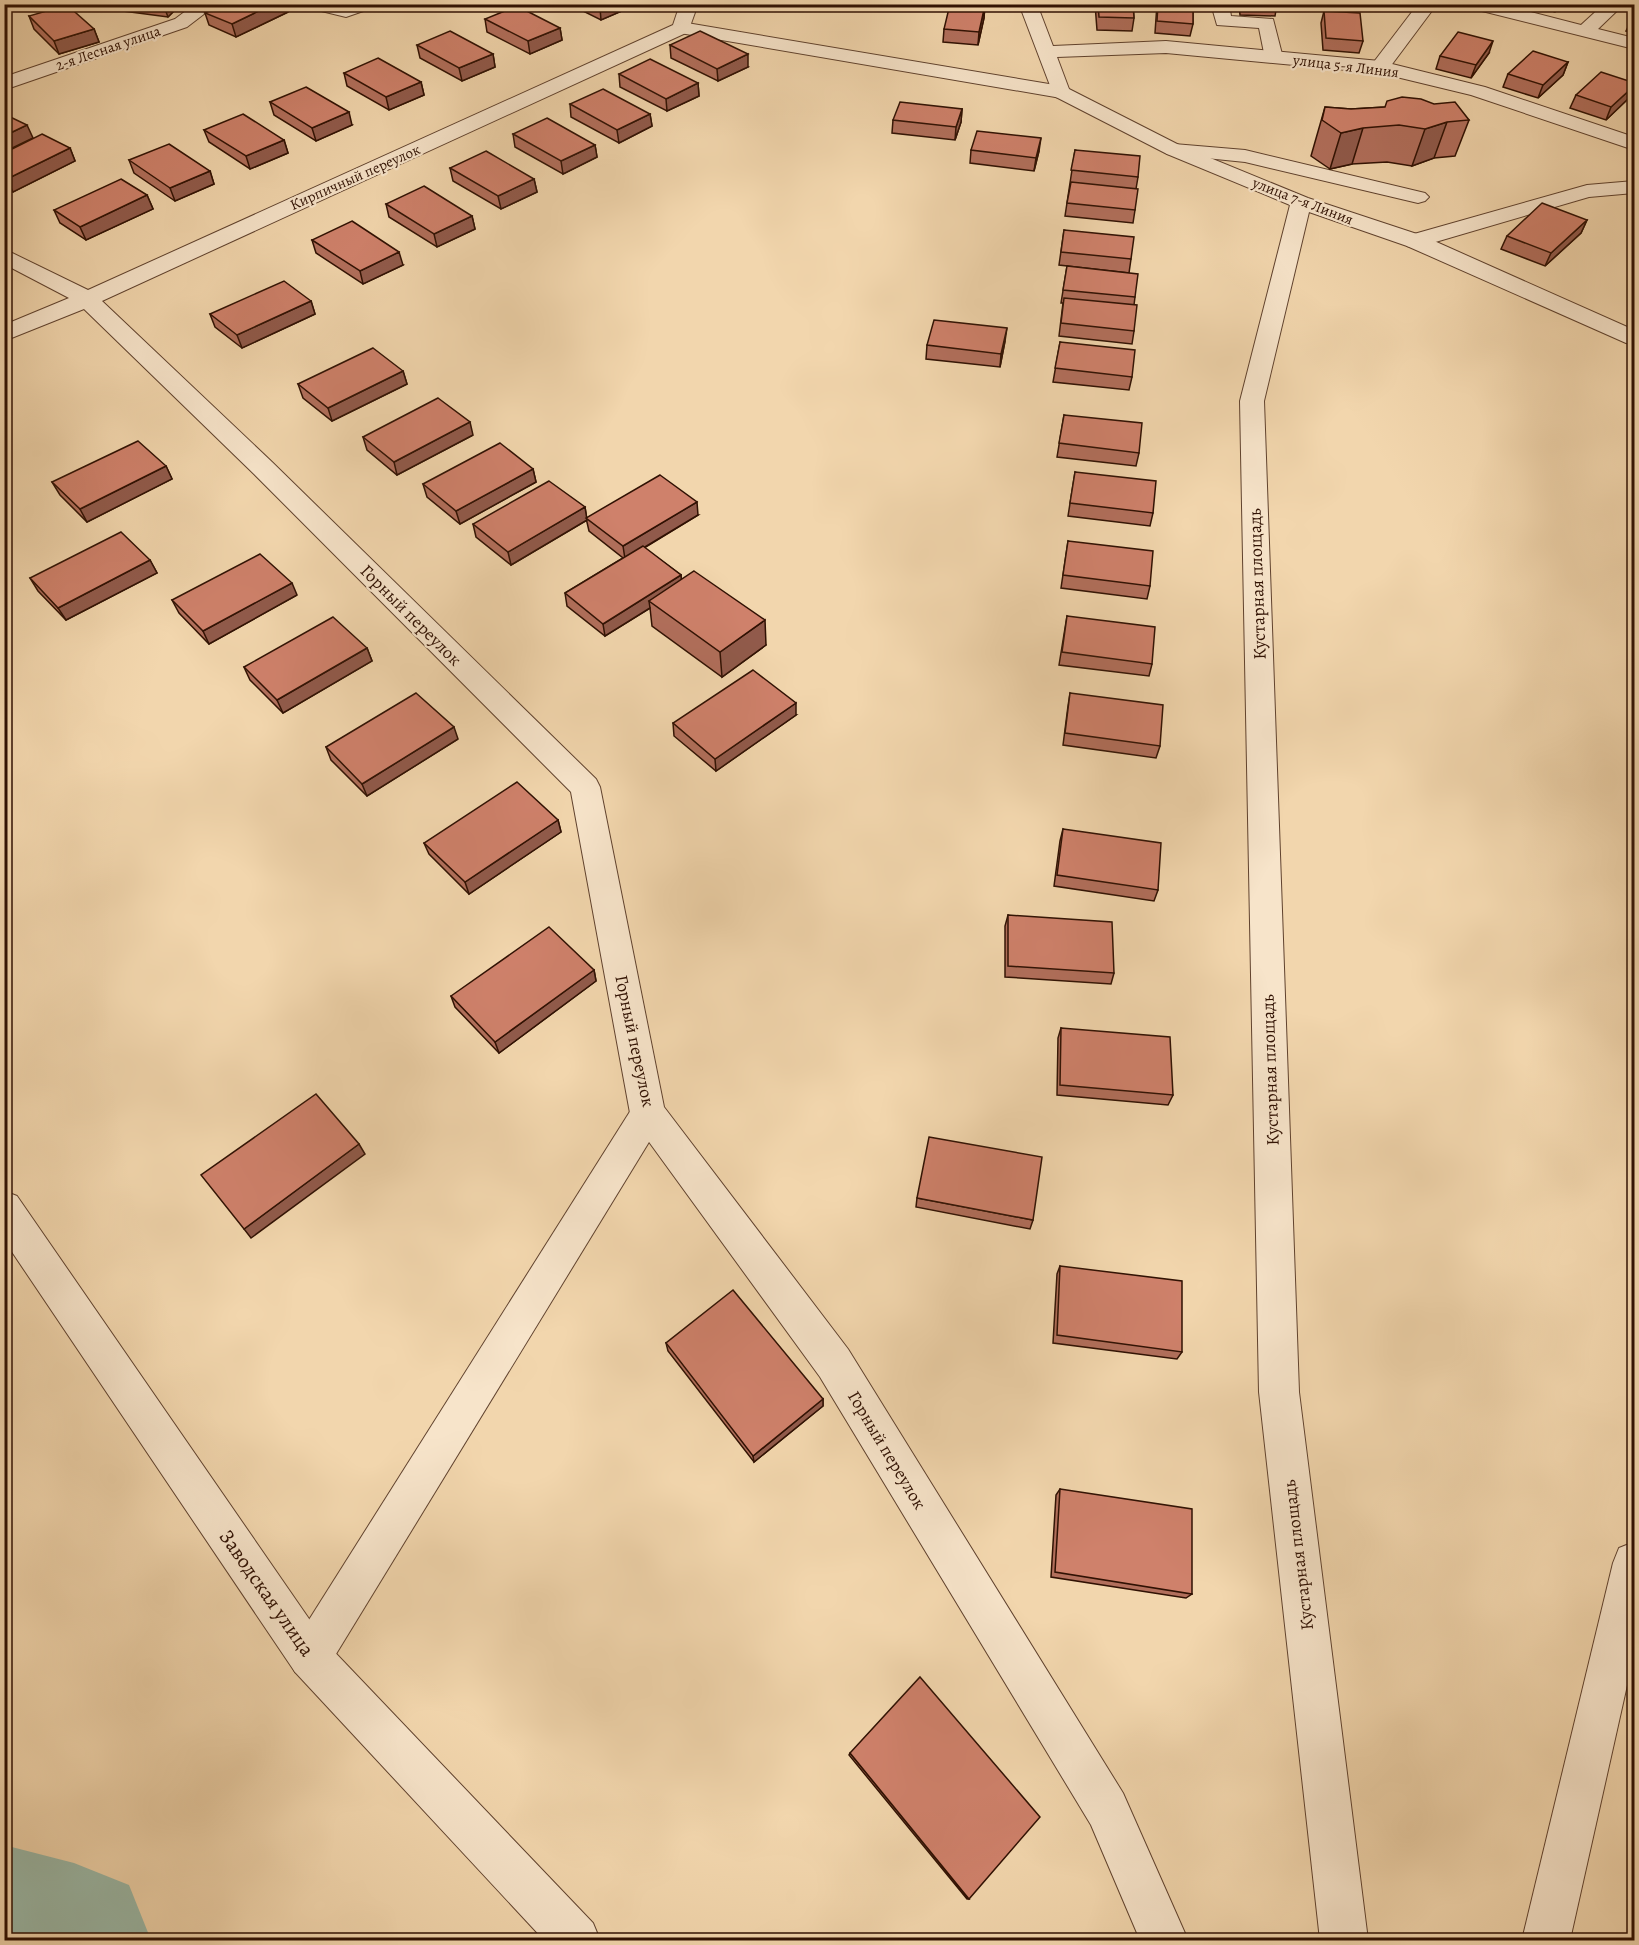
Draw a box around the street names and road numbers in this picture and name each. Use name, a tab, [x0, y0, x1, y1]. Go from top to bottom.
street label: 2-я Лесная улица	[53, 21, 163, 75]
street label: улица 5-я Линия	[1291, 49, 1400, 82]
street label: Кирпичный переулок	[287, 139, 424, 215]
street label: улица 7-я Линия	[1249, 172, 1356, 229]
street label: Кустарная площадь	[1242, 508, 1272, 660]
street label: Горный переулок	[355, 559, 467, 671]
street label: Горный переулок	[609, 973, 661, 1109]
street label: Кустарная площадь	[1255, 994, 1285, 1146]
street label: Горный переулок	[842, 1386, 932, 1514]
street label: Кустарная площадь	[1277, 1478, 1319, 1632]
street label: Заводская улица	[213, 1524, 321, 1662]

